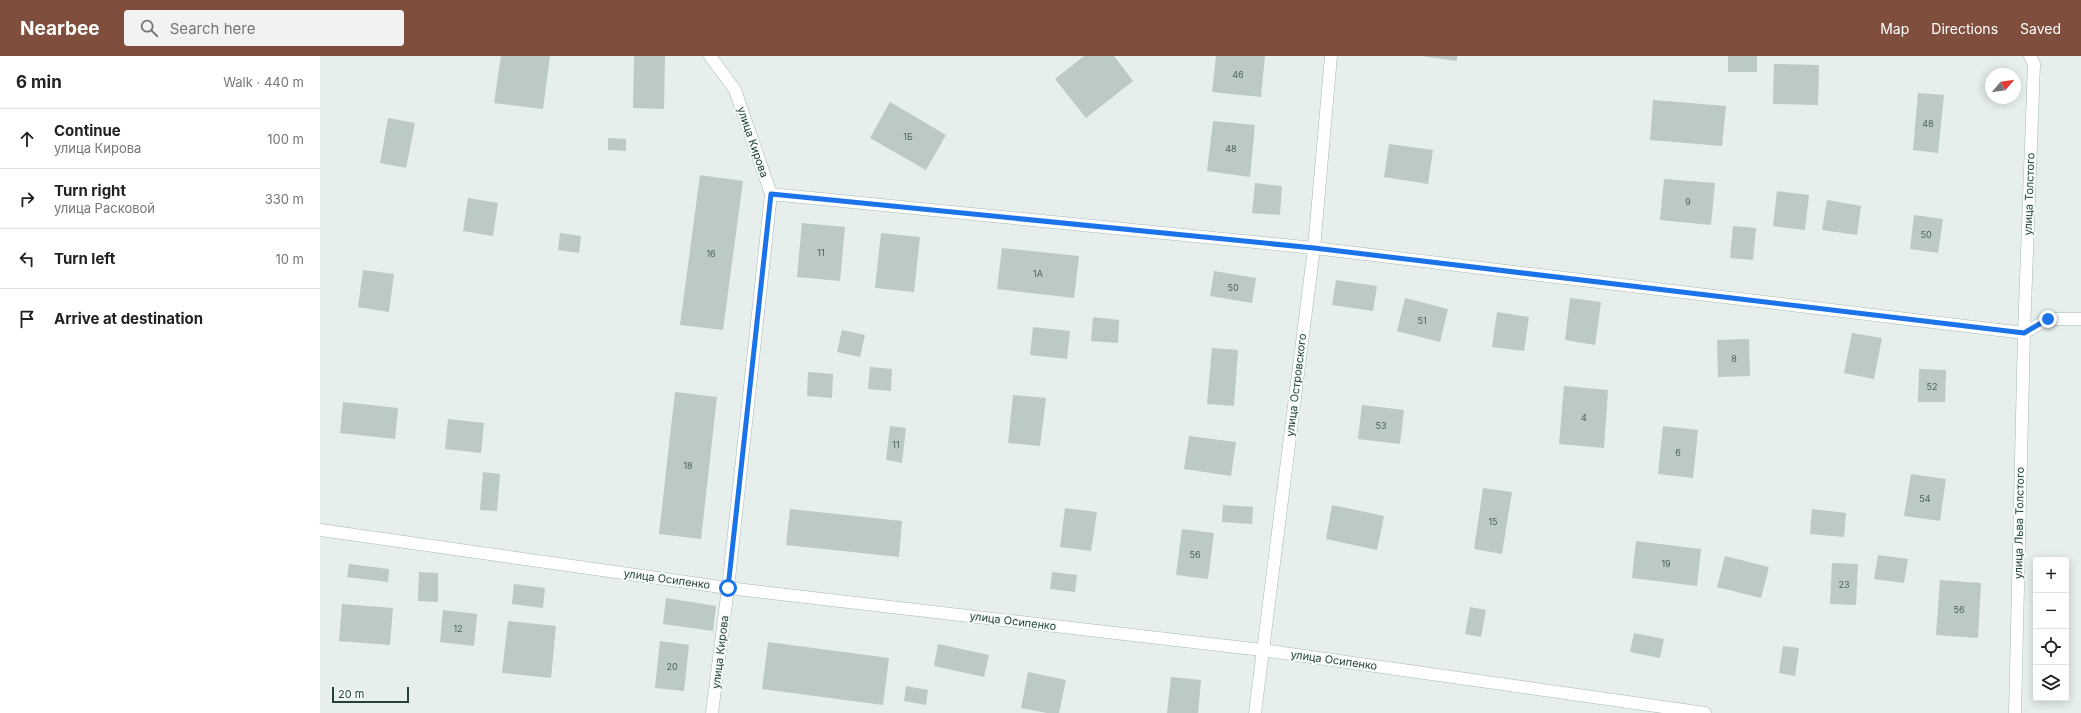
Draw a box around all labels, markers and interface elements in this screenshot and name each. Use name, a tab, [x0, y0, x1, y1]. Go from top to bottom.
search box	[124, 10, 404, 46]
text: Nearbee	[20, 17, 100, 40]
icon: search	[138, 17, 160, 39]
text: Search here	[170, 19, 255, 38]
text: Map	[1880, 20, 1909, 37]
text: Directions	[1931, 20, 1998, 37]
text: Saved	[2020, 20, 2061, 37]
north arrow	[1985, 68, 2021, 104]
house number: 46	[1232, 69, 1244, 80]
text: 6 min	[16, 72, 62, 92]
text: Walk · 440 m	[223, 74, 304, 90]
street label: улица Кирова	[734, 105, 772, 179]
house number: 48	[1922, 118, 1934, 129]
text: Continue	[54, 121, 121, 140]
icon: ahead	[16, 128, 38, 150]
text: 100 m	[267, 131, 304, 147]
house number: 1Б	[903, 131, 913, 142]
text: улица Кирова	[54, 140, 141, 156]
house number: 48	[1225, 143, 1237, 154]
street label: улица Толстого	[2021, 152, 2037, 236]
text: Turn right	[54, 181, 126, 200]
icon: right	[16, 188, 38, 210]
text: 330 m	[265, 191, 304, 207]
house number: 9	[1685, 196, 1691, 207]
text: улица Расковой	[54, 200, 155, 216]
house number: 50	[1920, 229, 1932, 240]
house number: 11	[817, 247, 825, 258]
icon: left	[16, 248, 38, 270]
house number: 16	[706, 248, 716, 259]
text: Turn left	[54, 249, 115, 268]
text: 10 m	[275, 251, 304, 267]
house number: 1А	[1033, 268, 1043, 279]
house number: 50	[1227, 282, 1239, 293]
icon: arrive	[16, 308, 38, 330]
text: Arrive at destination	[54, 309, 203, 328]
route end	[2039, 310, 2057, 328]
house number: 51	[1417, 315, 1427, 326]
street label: улица Островского	[1283, 332, 1309, 437]
house number: 8	[1731, 353, 1737, 364]
house number: 52	[1927, 381, 1937, 392]
house number: 4	[1581, 412, 1587, 423]
house number: 53	[1375, 420, 1387, 431]
house number: 11	[892, 439, 900, 450]
house number: 6	[1675, 447, 1681, 458]
house number: 18	[683, 460, 693, 471]
street label: улица Льва Толстого	[2011, 466, 2027, 579]
house number: 54	[1919, 493, 1931, 504]
house number: 15	[1488, 516, 1498, 527]
house number: 56	[1189, 549, 1201, 560]
map controls	[2033, 557, 2069, 701]
button: +	[2033, 557, 2069, 593]
house number: 19	[1661, 558, 1671, 569]
street label: улица Осипенко	[623, 566, 712, 592]
route start	[719, 579, 737, 597]
house number: 23	[1838, 579, 1850, 590]
button: −	[2033, 593, 2069, 629]
house number: 56	[1953, 604, 1965, 615]
street label: улица Осипенко	[969, 609, 1058, 633]
street label: улица Кирова	[709, 614, 731, 690]
house number: 12	[453, 623, 463, 634]
button: locate	[2033, 629, 2069, 665]
street label: улица Осипенко	[1290, 647, 1379, 673]
house number: 20	[666, 661, 678, 672]
button: layers	[2033, 665, 2069, 701]
scale bar	[332, 685, 409, 704]
text: 20 m	[338, 687, 364, 701]

